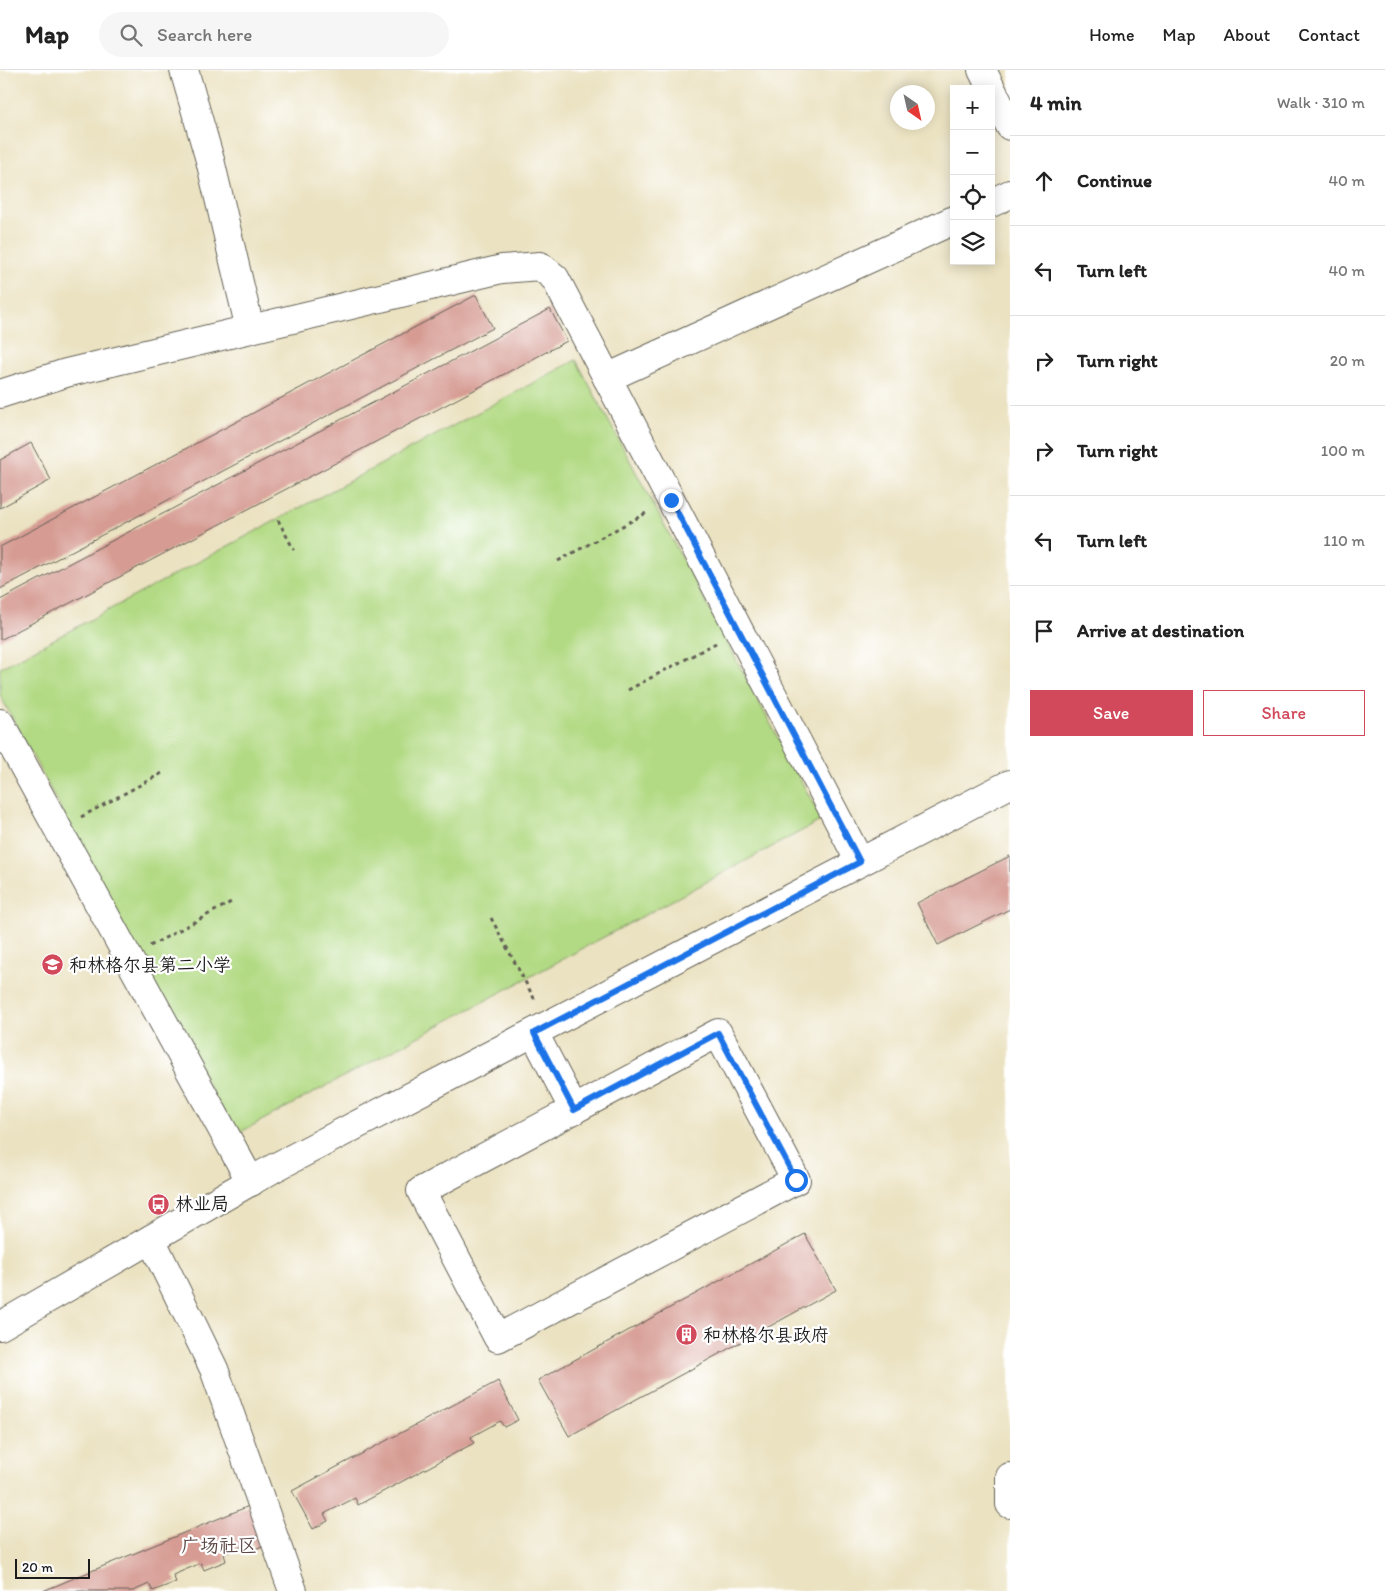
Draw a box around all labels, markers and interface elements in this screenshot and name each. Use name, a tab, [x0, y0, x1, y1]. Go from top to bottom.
search box	[99, 12, 449, 57]
text: Map	[25, 20, 69, 49]
icon: search	[117, 21, 145, 49]
text: Search here	[157, 23, 252, 46]
text: Home	[1089, 24, 1135, 46]
text: Map	[1163, 24, 1196, 46]
text: About	[1224, 24, 1270, 46]
text: Contact	[1298, 24, 1360, 46]
north arrow	[890, 85, 935, 130]
map controls	[950, 85, 995, 265]
button: +	[950, 85, 995, 130]
text: 4 min	[1030, 90, 1082, 115]
text: Walk · 310 m	[1277, 93, 1365, 112]
button: −	[950, 130, 995, 175]
icon: ahead	[1030, 167, 1058, 195]
text: Continue	[1077, 169, 1152, 192]
text: 40 m	[1328, 171, 1365, 190]
button: locate	[950, 175, 995, 220]
button: layers	[950, 220, 995, 265]
icon: left	[1030, 257, 1058, 285]
text: Turn left	[1077, 259, 1147, 282]
text: 40 m	[1328, 261, 1365, 280]
icon: right	[1030, 347, 1058, 375]
text: Turn right	[1077, 349, 1158, 372]
text: 20 m	[1330, 351, 1365, 370]
icon: right	[1030, 437, 1058, 465]
text: Turn right	[1077, 439, 1158, 462]
text: 100 m	[1321, 441, 1365, 460]
route end	[660, 489, 683, 512]
icon: left	[1030, 527, 1058, 555]
text: Turn left	[1077, 529, 1147, 552]
text: 110 m	[1323, 531, 1365, 550]
icon: arrive	[1030, 617, 1058, 645]
text: Arrive at destination	[1077, 619, 1244, 642]
button: Save	[1030, 690, 1193, 736]
button: Share	[1203, 690, 1365, 736]
school or university icon: 和林格尔县第二小学	[41, 953, 65, 977]
place label: 和林格尔县第二小学	[69, 954, 231, 976]
route start	[785, 1169, 808, 1192]
bus stop icon: 林业局	[147, 1192, 171, 1216]
place label: 林业局	[175, 1193, 229, 1215]
building icon: 和林格尔县政府	[675, 1323, 699, 1347]
place label: 和林格尔县政府	[703, 1324, 829, 1346]
district label: 广场社区	[181, 1534, 257, 1557]
scale bar	[15, 1556, 90, 1579]
text: 20 m	[22, 1559, 53, 1576]

